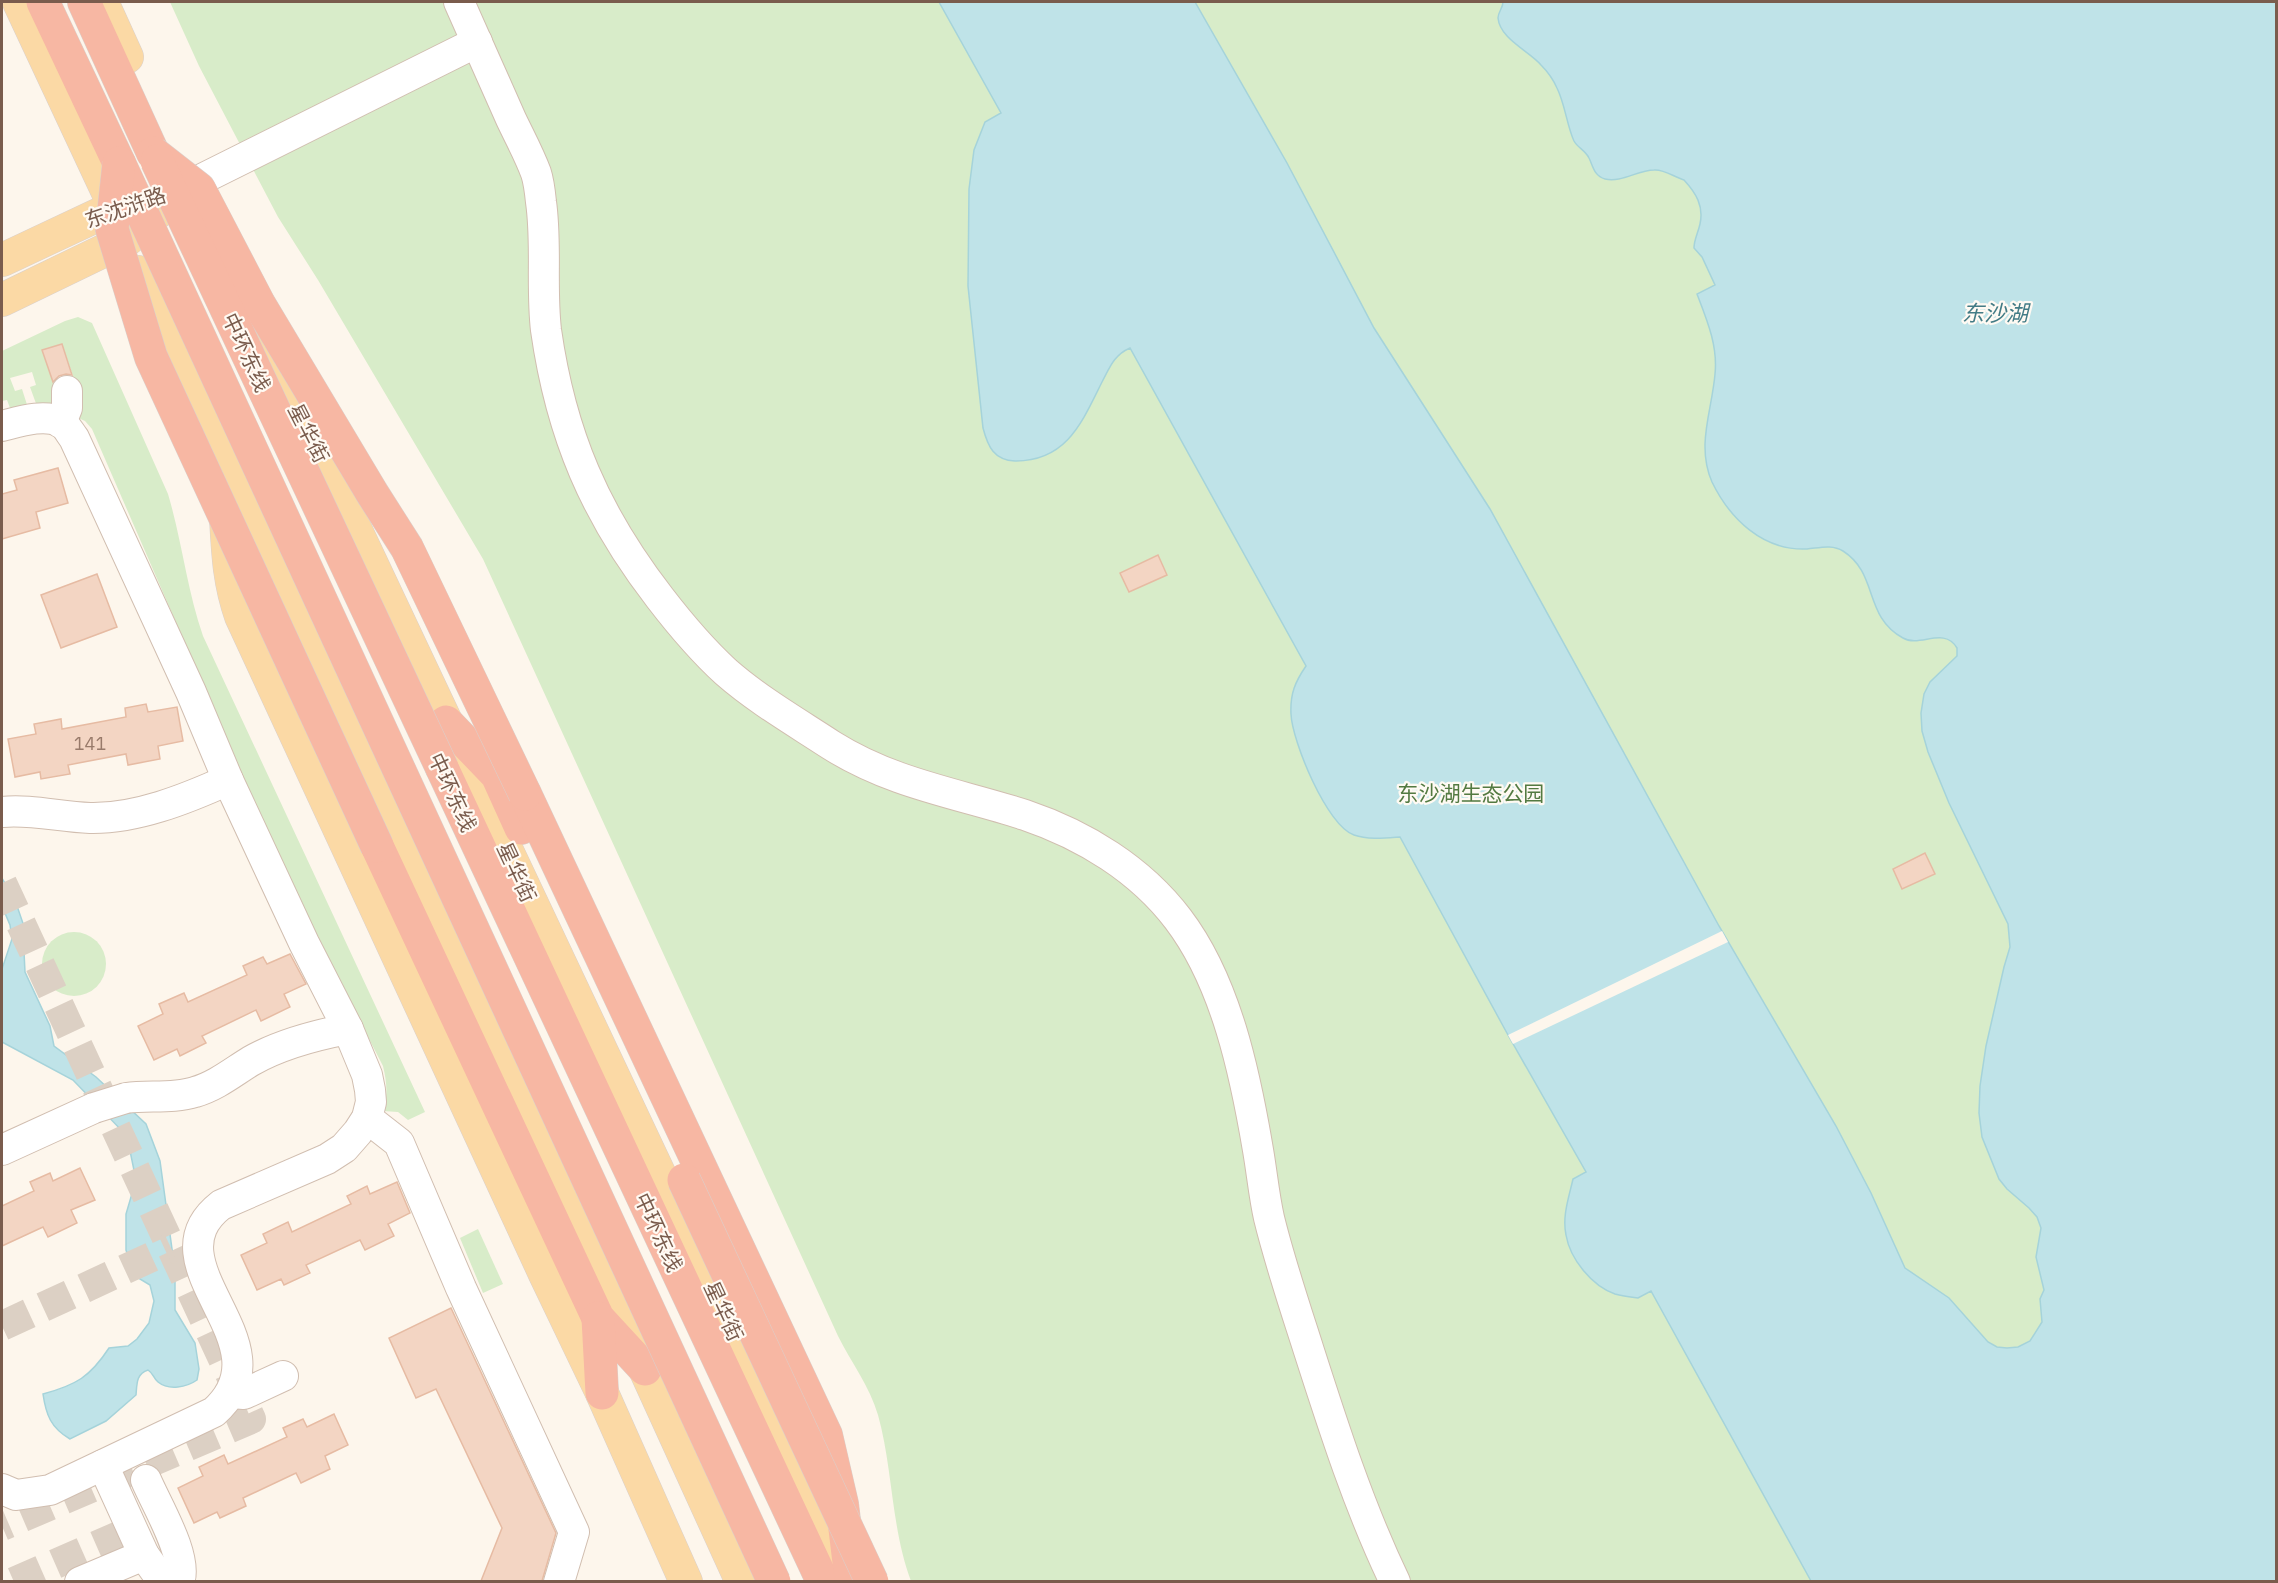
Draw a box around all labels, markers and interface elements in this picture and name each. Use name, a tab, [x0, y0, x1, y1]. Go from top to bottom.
street label: 东沈浒路	[81, 180, 169, 234]
water label: 东沙湖	[1962, 298, 2031, 327]
street label: 中环东线	[217, 308, 277, 396]
street label: 星华街	[282, 399, 336, 467]
house number: 141	[74, 732, 106, 755]
street label: 中环东线	[423, 748, 483, 836]
park label: 东沙湖生态公园	[1398, 779, 1545, 807]
street label: 星华街	[491, 838, 543, 906]
street label: 中环东线	[629, 1188, 689, 1276]
street label: 星华街	[698, 1277, 750, 1345]

